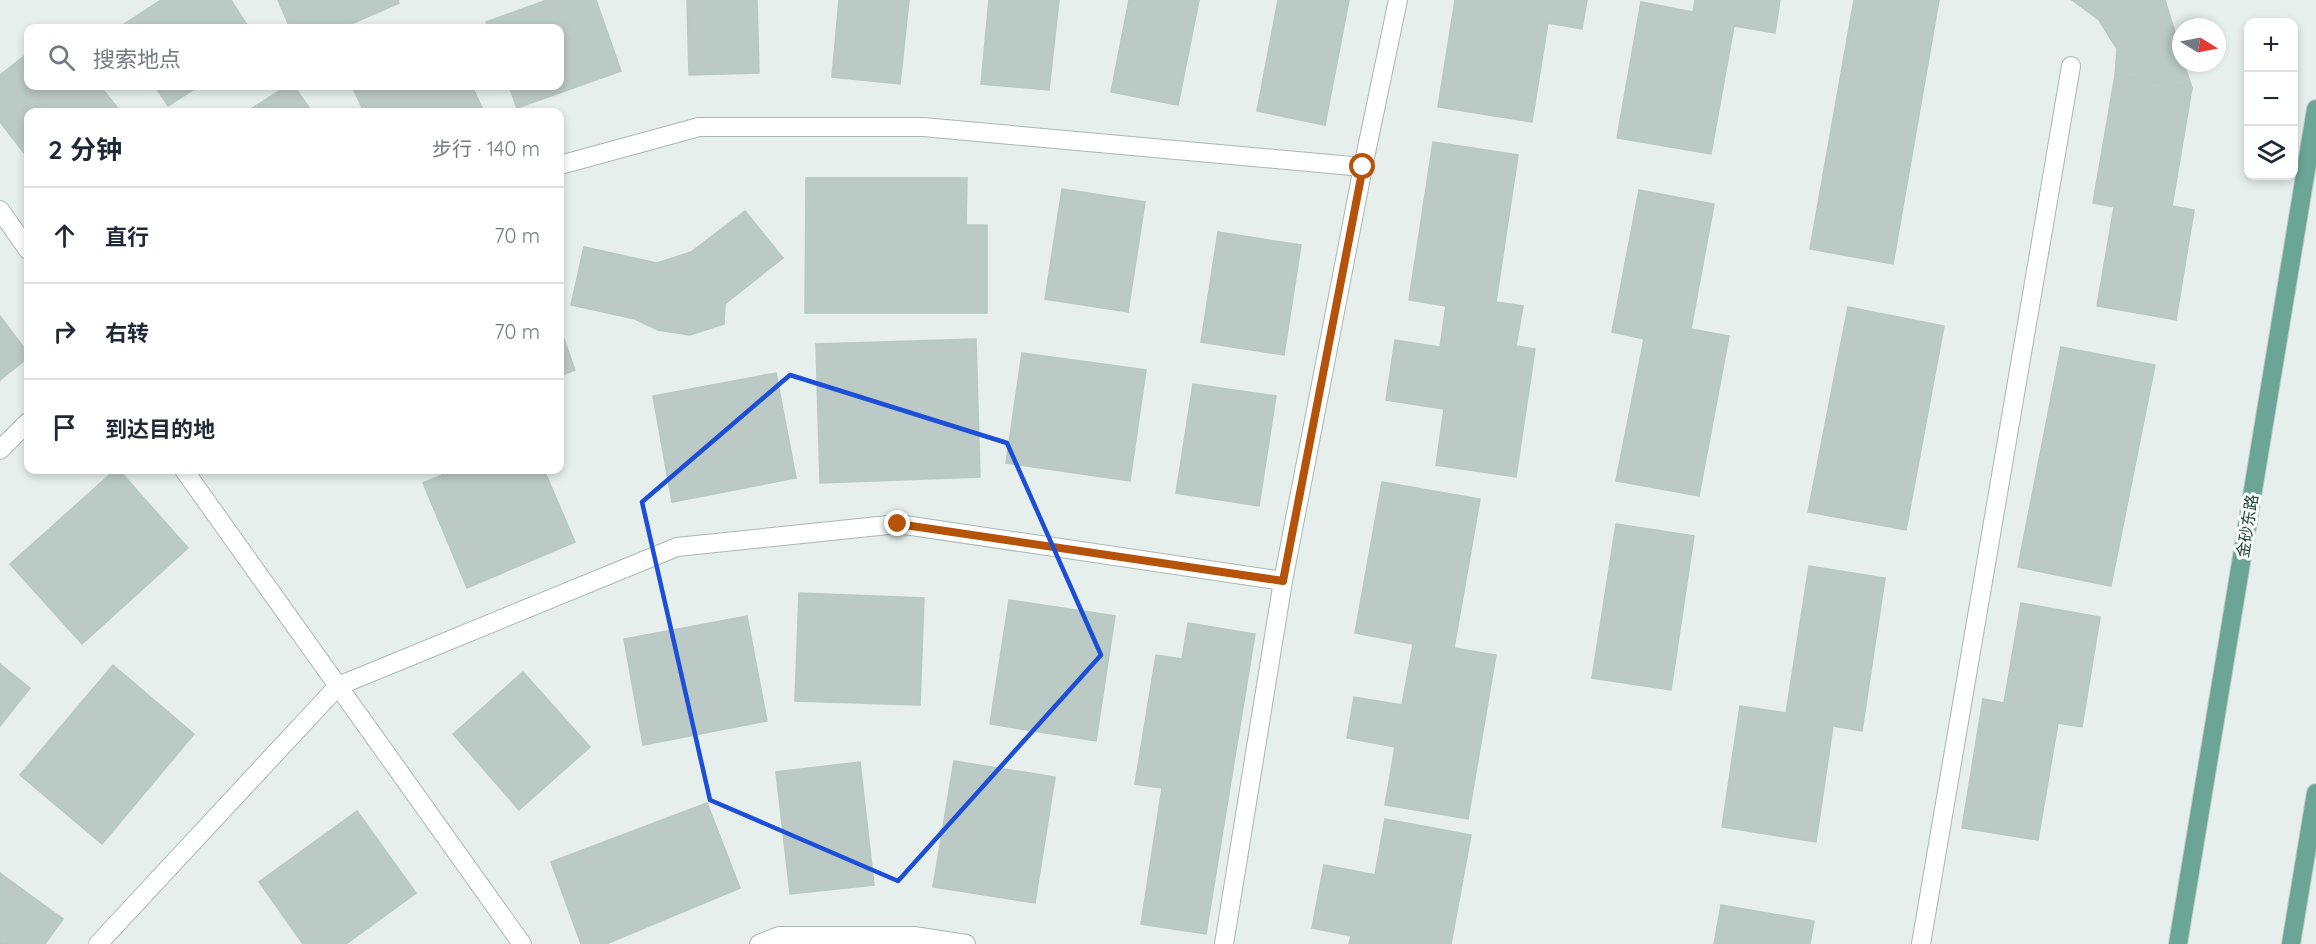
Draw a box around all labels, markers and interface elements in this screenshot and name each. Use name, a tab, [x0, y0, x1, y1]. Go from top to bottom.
north arrow	[2172, 18, 2226, 72]
map controls	[2244, 18, 2298, 180]
button: +	[2244, 18, 2298, 72]
search box	[24, 24, 564, 90]
icon: search	[45, 41, 78, 74]
text: 搜索地点	[93, 45, 181, 73]
button: −	[2244, 72, 2298, 126]
button: layers	[2244, 126, 2298, 180]
text: 2 分钟	[48, 133, 122, 166]
text: 步行 · 140 m	[432, 136, 540, 161]
route start	[1349, 153, 1375, 179]
icon: ahead	[48, 219, 81, 252]
text: 直行	[105, 223, 149, 251]
text: 70 m	[494, 223, 540, 248]
icon: right	[48, 315, 81, 348]
text: 右转	[105, 319, 149, 347]
text: 70 m	[494, 319, 540, 344]
icon: arrive	[48, 411, 81, 444]
text: 到达目的地	[105, 415, 215, 443]
street label: 金砂东路	[2232, 493, 2262, 559]
route end	[884, 510, 910, 536]

